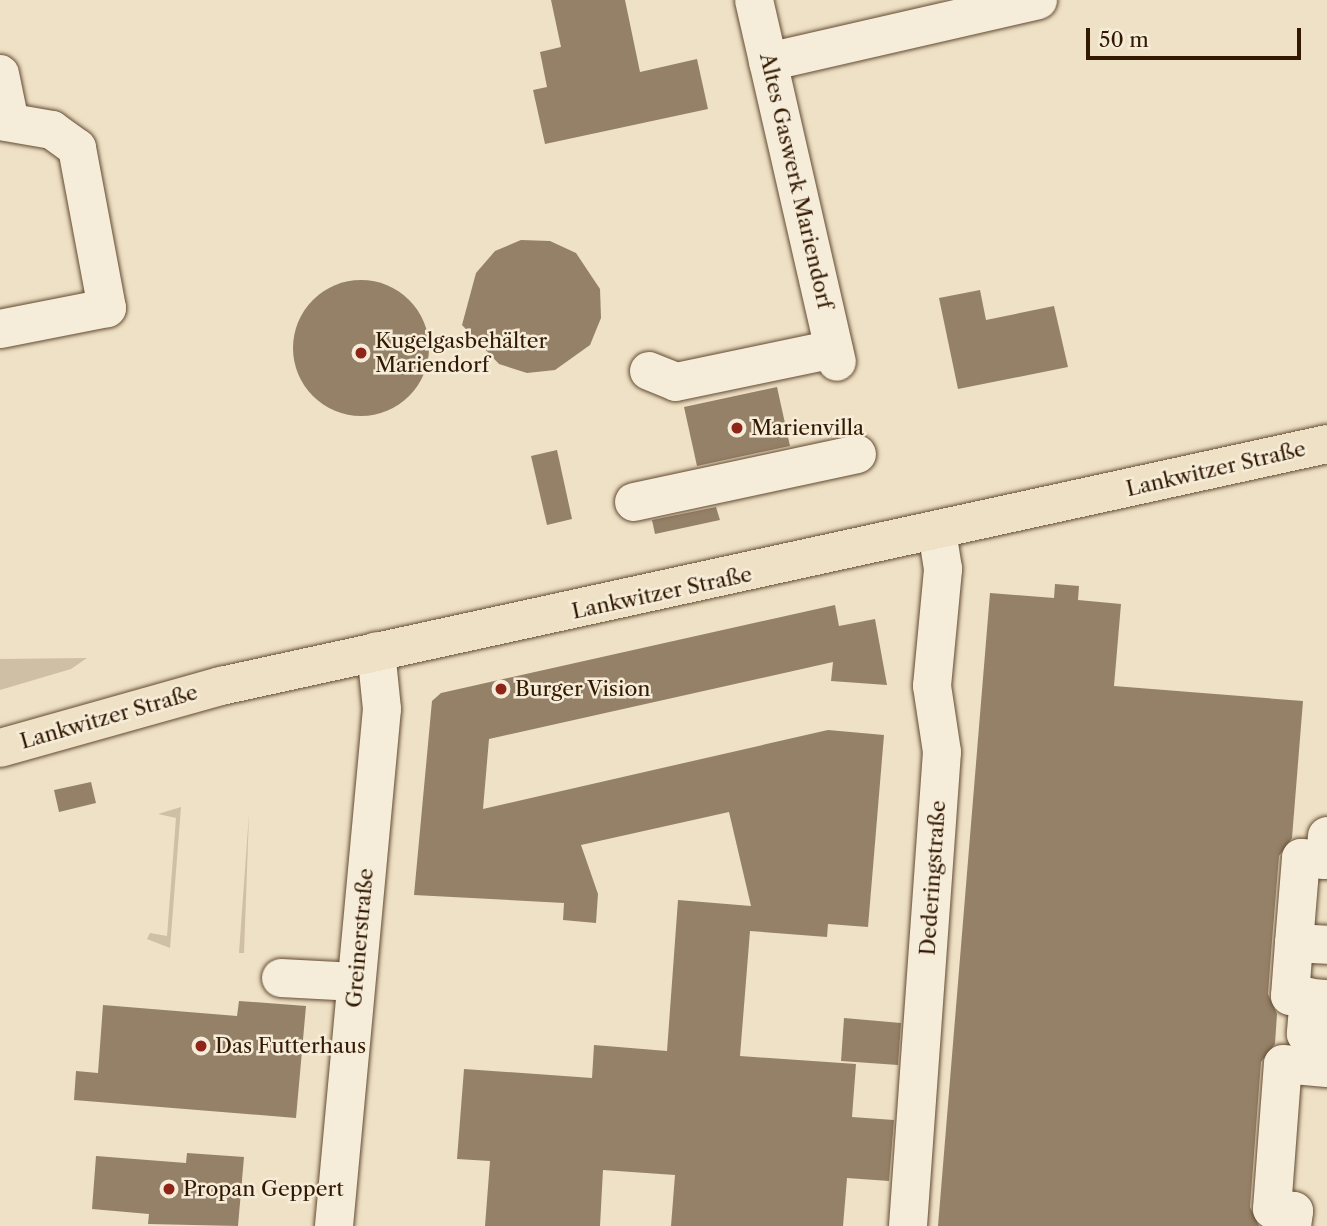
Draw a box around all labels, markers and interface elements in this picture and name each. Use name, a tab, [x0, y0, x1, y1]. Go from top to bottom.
scale bar	[1089, 14, 1304, 58]
text: 50 m	[1099, 27, 1149, 52]
street label: Altes Gaswerk Mariendorf	[754, 50, 838, 312]
place label: Kugelgasbehälter Mariendorf	[375, 328, 547, 378]
marker: Kugelgasbehälter Mariendorf	[353, 345, 369, 361]
place label: Marienvilla	[751, 415, 864, 441]
marker: Marienvilla	[729, 420, 745, 436]
street label: Lankwitzer Straße	[1124, 436, 1308, 502]
street label: Lankwitzer Straße	[569, 562, 755, 624]
place label: Burger Vision	[515, 676, 652, 702]
street label: Lankwitzer Straße	[17, 680, 201, 754]
marker: Burger Vision	[493, 681, 509, 697]
street label: Dederingstraße	[915, 800, 951, 956]
street label: Greinerstraße	[341, 867, 379, 1009]
place label: Das Futterhaus	[215, 1033, 366, 1059]
marker: Das Futterhaus	[193, 1038, 209, 1054]
place label: Propan Geppert	[183, 1176, 344, 1202]
marker: Propan Geppert	[161, 1181, 177, 1197]

